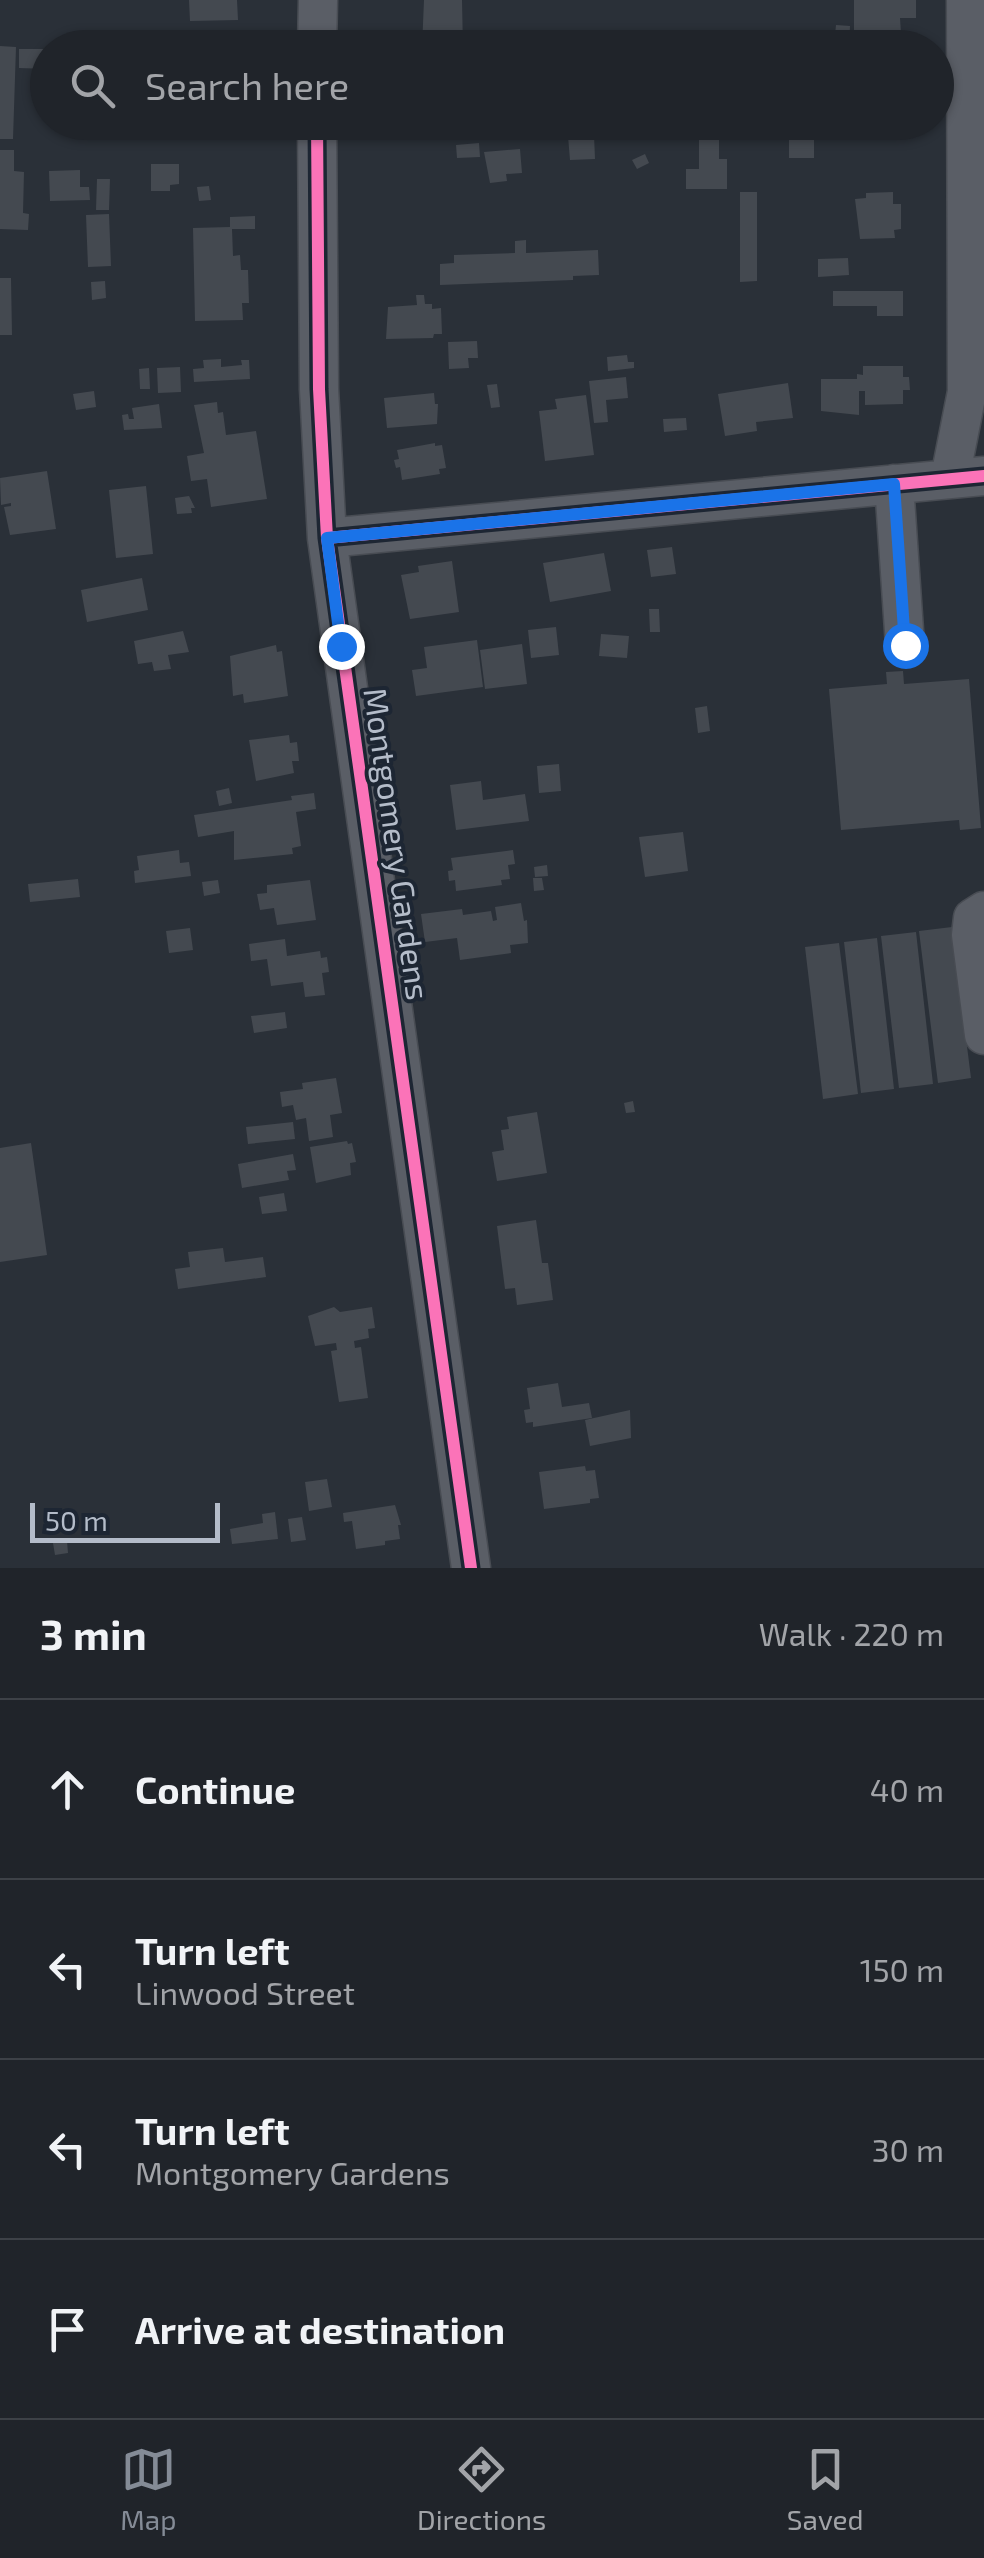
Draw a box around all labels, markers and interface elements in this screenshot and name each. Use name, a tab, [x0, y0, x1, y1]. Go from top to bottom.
search box	[30, 30, 954, 140]
icon: search	[65, 58, 120, 113]
text: Search here	[145, 62, 349, 108]
route start	[883, 623, 929, 669]
route end	[319, 624, 365, 670]
street label: Montgomery Gardens	[357, 685, 439, 1002]
scale bar	[30, 1498, 220, 1542]
text: 50 m	[45, 1503, 108, 1537]
text: 3 min	[40, 1608, 147, 1658]
text: Walk · 220 m	[759, 1614, 944, 1652]
icon: ahead	[40, 1762, 95, 1817]
text: Continue	[135, 1766, 295, 1812]
text: 40 m	[870, 1770, 944, 1808]
text: Turn left	[135, 1927, 290, 1973]
icon: left	[40, 1942, 95, 1997]
text: 150 m	[860, 1950, 944, 1988]
text: Linwood Street	[135, 1973, 355, 2011]
text: Turn left	[135, 2107, 290, 2153]
icon: left	[40, 2122, 95, 2177]
text: 30 m	[872, 2130, 944, 2168]
text: Montgomery Gardens	[135, 2153, 450, 2191]
icon: arrive	[40, 2302, 95, 2357]
text: Arrive at destination	[135, 2306, 505, 2352]
tab: Map	[120, 2442, 176, 2536]
tab: Directions	[417, 2442, 546, 2536]
tab: Saved	[787, 2442, 864, 2536]

